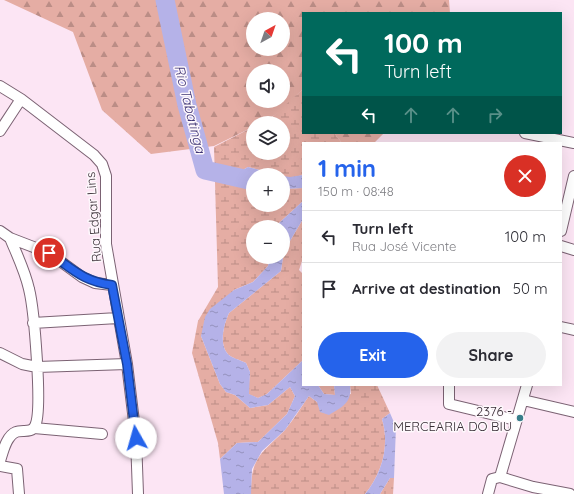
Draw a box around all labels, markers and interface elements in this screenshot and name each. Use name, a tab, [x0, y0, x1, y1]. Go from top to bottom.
north arrow	[246, 12, 290, 56]
map controls	[246, 12, 290, 264]
text: 100 m	[384, 25, 463, 60]
icon: left	[318, 28, 370, 80]
text: Turn left	[384, 60, 452, 83]
water label: Rio Tabatinga	[170, 63, 210, 156]
button: sound	[246, 64, 290, 108]
icon: left	[358, 104, 380, 126]
icon: ahead	[400, 104, 422, 126]
icon: ahead	[442, 104, 464, 126]
icon: right	[484, 104, 506, 126]
button: layers	[246, 116, 290, 160]
text: 1 min	[318, 153, 376, 183]
button: close	[504, 155, 546, 197]
button: +	[246, 168, 290, 212]
street label: Rua Edgar Lins	[82, 171, 104, 263]
text: 150 m · 08:48	[318, 183, 394, 199]
text: Turn left	[352, 219, 414, 238]
button: −	[246, 220, 290, 264]
icon: left	[318, 226, 340, 248]
text: 100 m	[505, 227, 546, 246]
pin	[32, 236, 66, 270]
text: Rua José Vicente	[352, 238, 456, 254]
icon: arrive	[38, 242, 60, 264]
icon: arrive	[318, 278, 340, 300]
text: Arrive at destination	[352, 279, 501, 298]
text: 50 m	[513, 279, 548, 298]
button: Exit	[318, 332, 428, 378]
button: Share	[436, 332, 546, 378]
place label: 2376 - MERCEARIA DO BIU	[393, 403, 512, 434]
marker: 2376 - MERCEARIA DO BIU	[515, 413, 525, 423]
position arrow	[115, 417, 157, 459]

